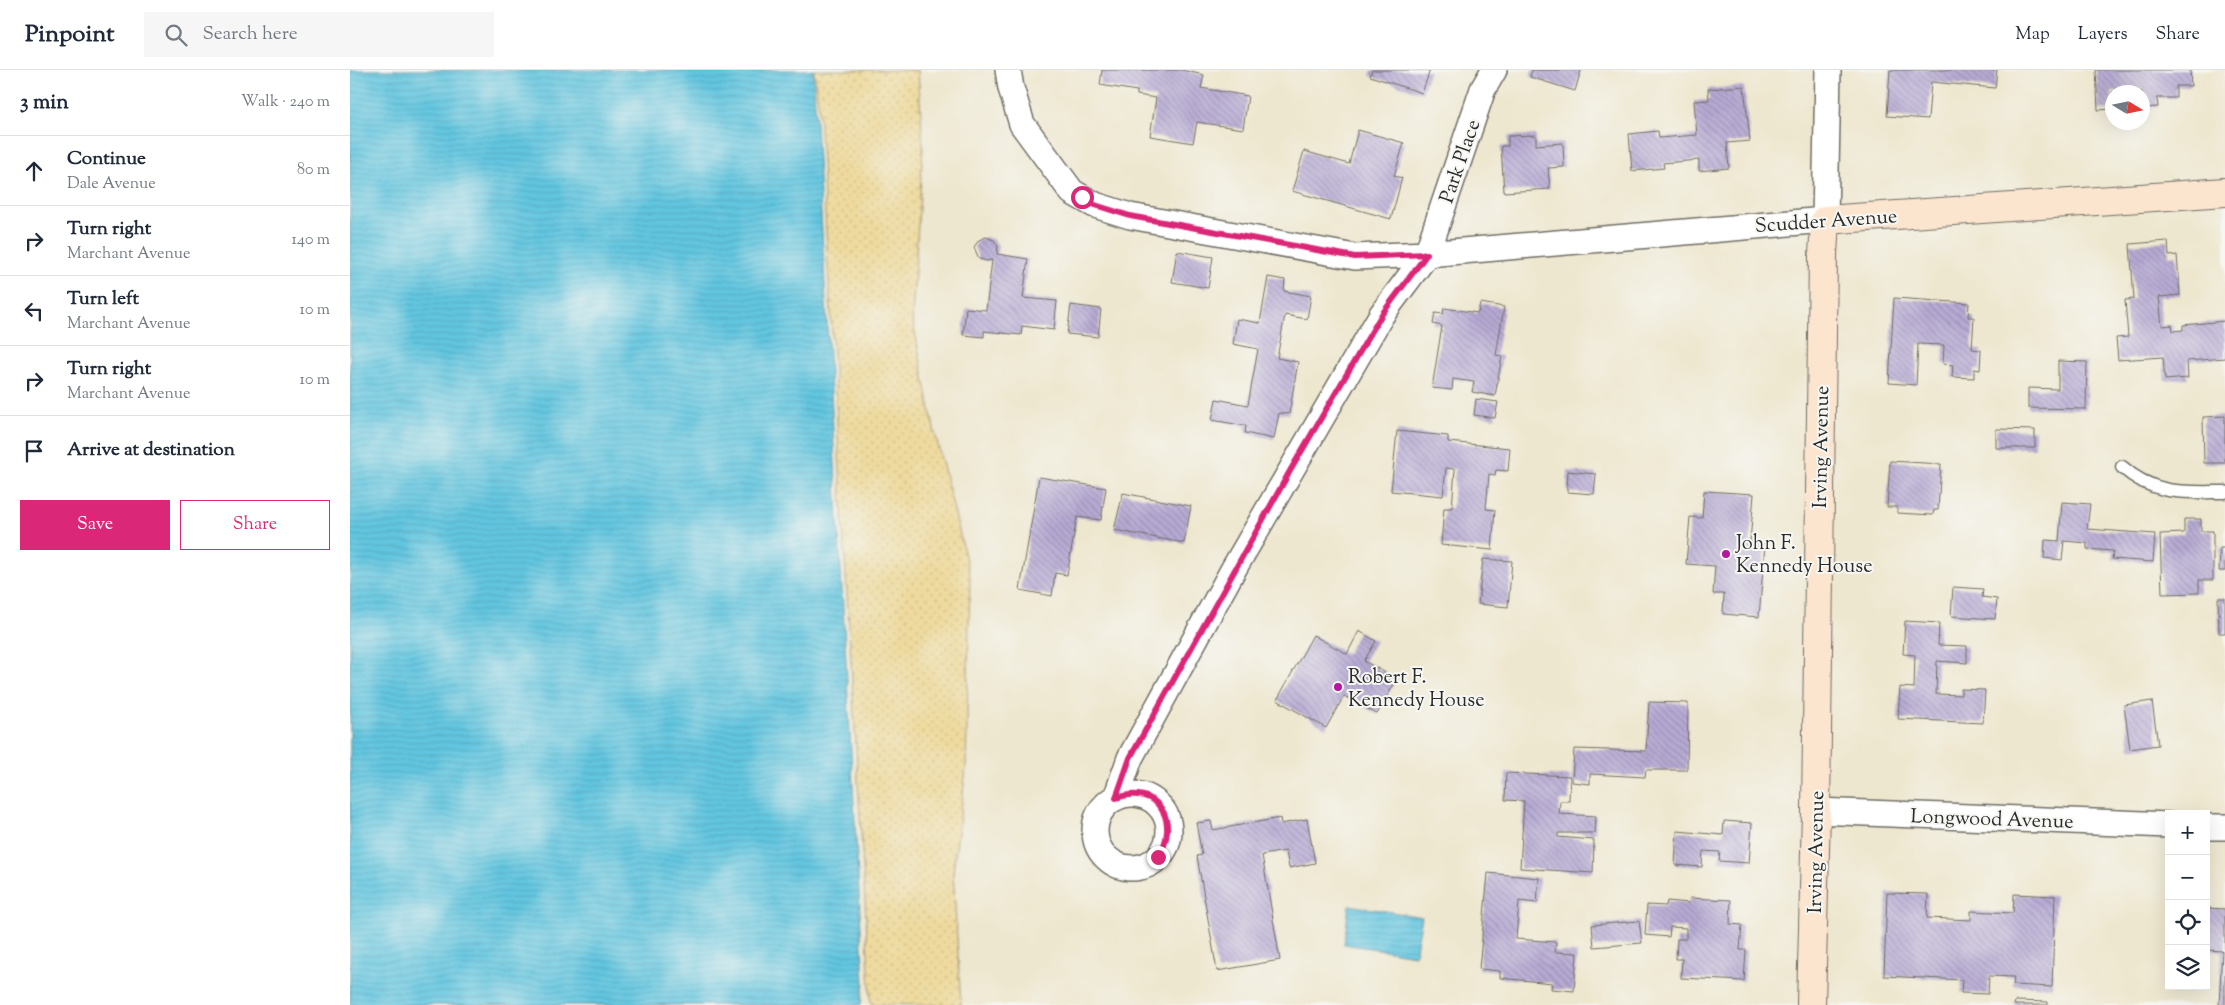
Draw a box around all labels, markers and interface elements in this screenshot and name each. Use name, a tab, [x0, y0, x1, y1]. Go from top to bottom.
search box	[144, 12, 494, 57]
text: Pinpoint	[25, 18, 114, 52]
icon: search	[162, 21, 190, 49]
text: Search here	[202, 21, 298, 48]
text: Map	[2015, 22, 2050, 48]
text: Layers	[2078, 22, 2128, 48]
text: Share	[2156, 22, 2200, 48]
north arrow	[2105, 85, 2150, 130]
text: 3 min	[20, 88, 69, 118]
text: Walk · 240 m	[241, 91, 330, 114]
street label: Park Place	[1434, 116, 1489, 208]
text: Continue	[67, 146, 146, 173]
icon: ahead	[20, 157, 48, 185]
text: 80 m	[297, 159, 330, 182]
text: Dale Avenue	[67, 173, 156, 196]
route start	[1071, 186, 1094, 209]
street label: Scudder Avenue	[1754, 203, 1898, 242]
text: Turn right	[67, 216, 151, 243]
icon: right	[20, 227, 48, 255]
text: 140 m	[292, 229, 330, 252]
text: Marchant Avenue	[67, 243, 190, 266]
text: Turn left	[67, 286, 139, 313]
icon: left	[20, 297, 48, 325]
text: 10 m	[300, 299, 330, 322]
text: Marchant Avenue	[67, 313, 190, 336]
text: Turn right	[67, 356, 151, 383]
icon: right	[20, 367, 48, 395]
text: 10 m	[300, 369, 330, 392]
text: Marchant Avenue	[67, 383, 190, 406]
street label: Irving Avenue	[1807, 385, 1838, 509]
icon: arrive	[20, 437, 48, 465]
text: Arrive at destination	[67, 437, 235, 464]
button: Save	[20, 500, 170, 550]
button: Share	[180, 500, 330, 550]
place label: John F. Kennedy House	[1735, 530, 1872, 582]
marker: John F. Kennedy House	[1720, 548, 1732, 560]
place label: Robert F. Kennedy House	[1348, 664, 1484, 716]
marker: Robert F. Kennedy House	[1332, 681, 1344, 693]
street label: Irving Avenue	[1802, 790, 1833, 914]
street label: Longwood Avenue	[1910, 803, 2074, 838]
map controls	[2165, 810, 2210, 990]
button: +	[2165, 810, 2210, 855]
route end	[1147, 846, 1170, 869]
button: −	[2165, 855, 2210, 900]
button: locate	[2165, 900, 2210, 945]
button: layers	[2165, 945, 2210, 990]

